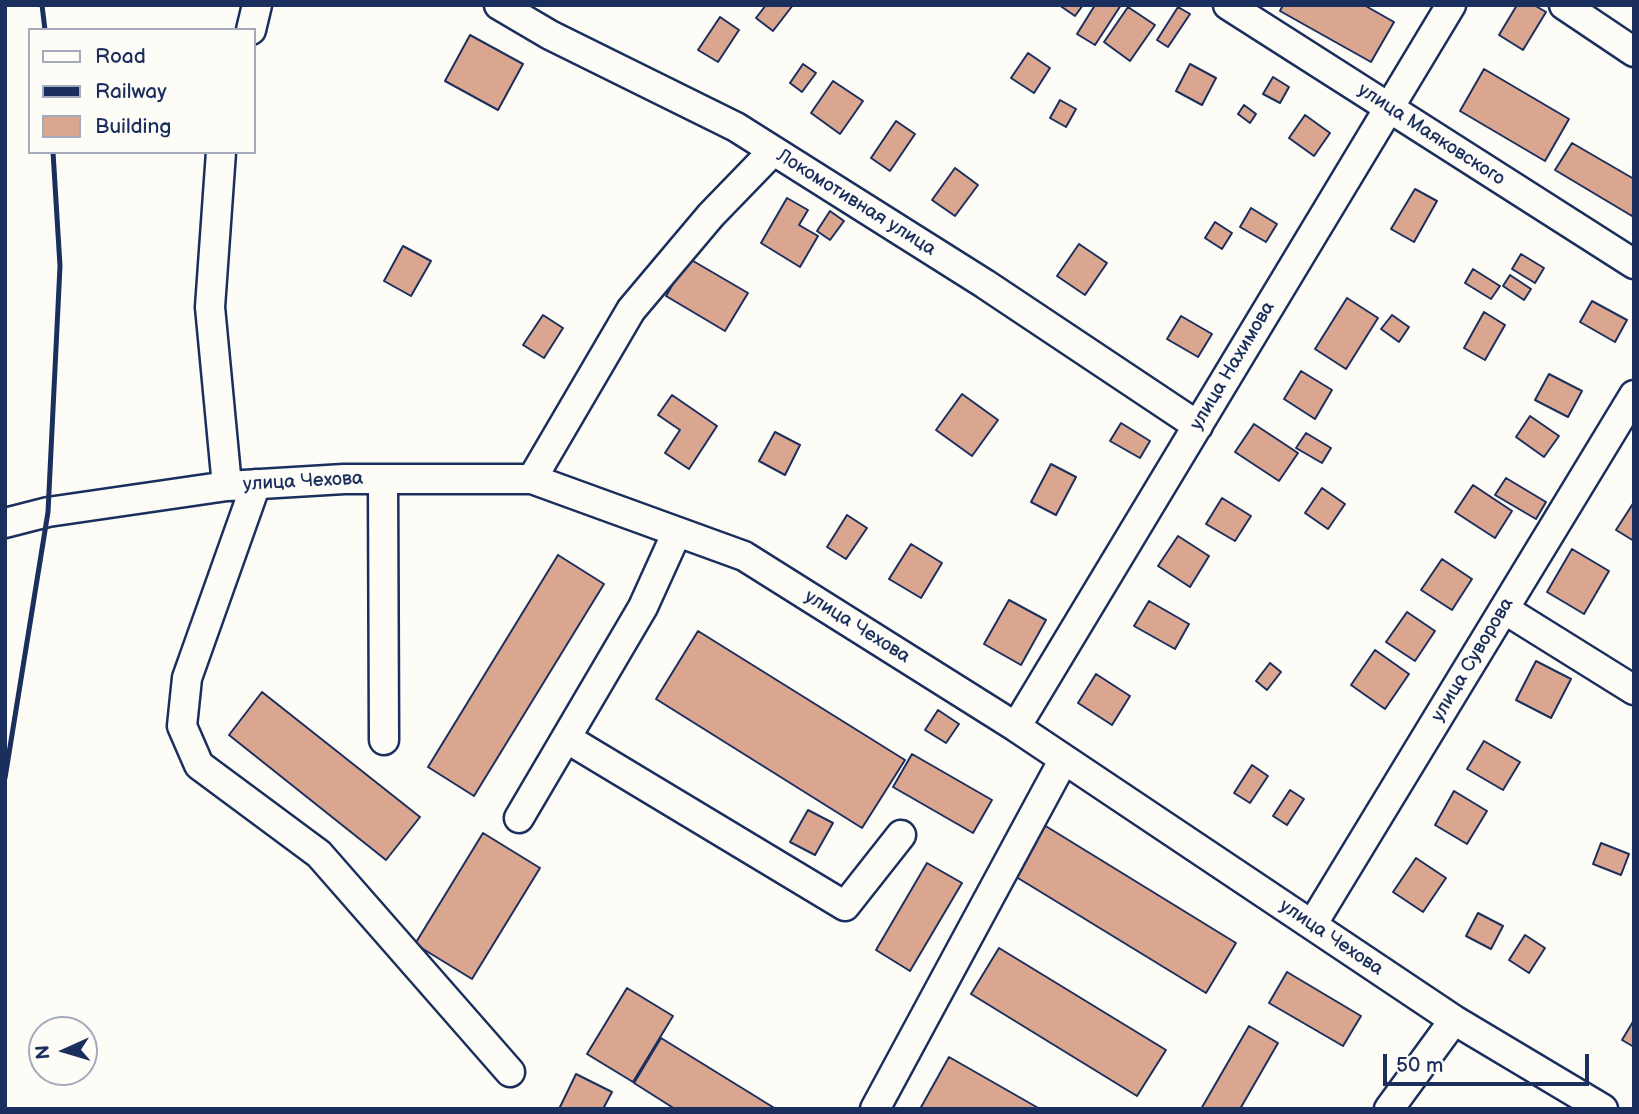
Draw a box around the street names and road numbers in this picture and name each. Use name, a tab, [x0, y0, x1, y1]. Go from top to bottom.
street label: улица Маяковского	[1353, 79, 1509, 191]
street label: Локомотивная улица	[772, 145, 940, 261]
street label: улица Нахимова	[1186, 298, 1280, 434]
street label: улица Чехова	[242, 467, 364, 497]
street label: улица Чехова	[800, 585, 914, 669]
street label: улица Суворова	[1427, 594, 1519, 726]
street label: улица Чехова	[1275, 895, 1387, 981]

